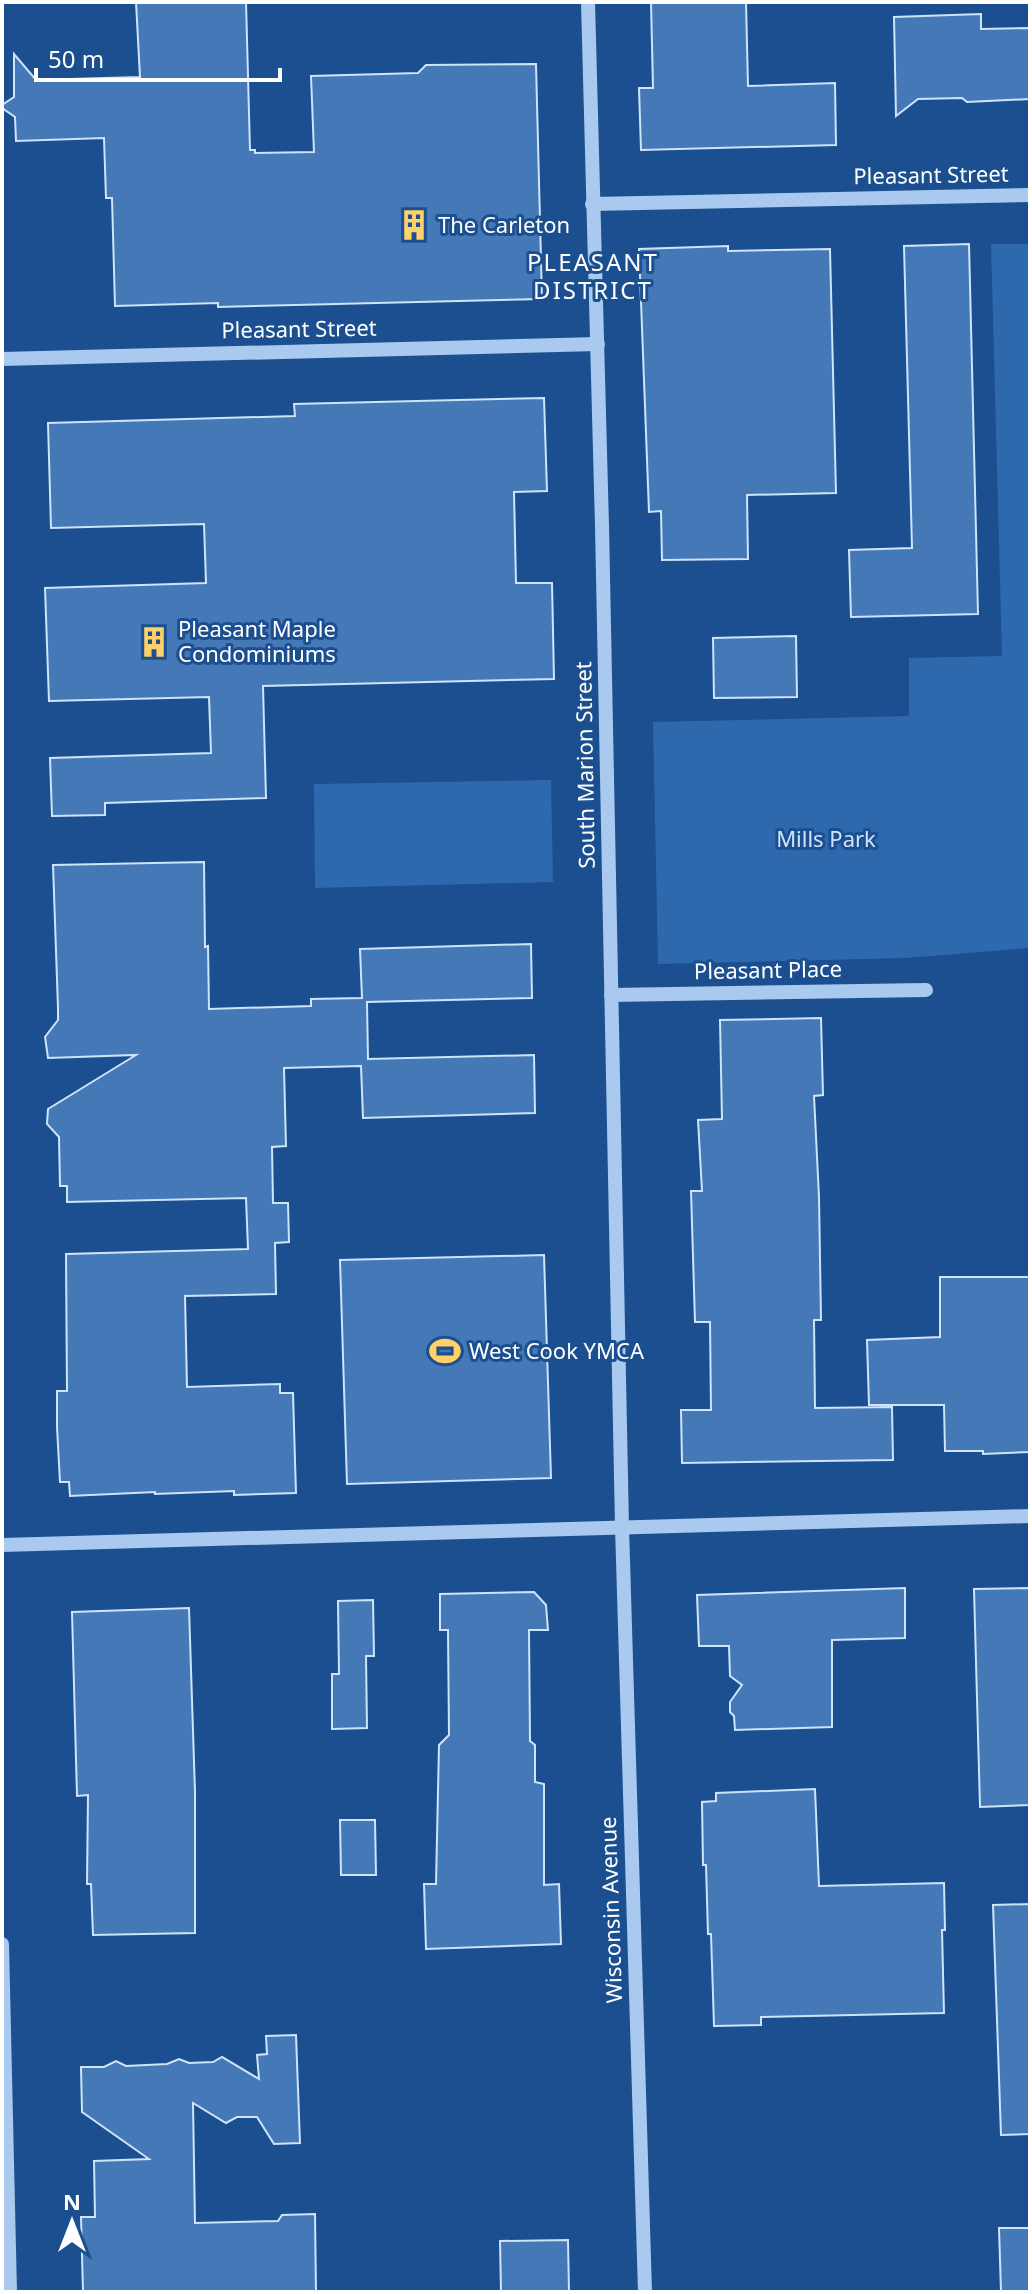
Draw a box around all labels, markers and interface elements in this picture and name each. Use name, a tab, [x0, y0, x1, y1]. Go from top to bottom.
scale bar	[36, 32, 280, 82]
text: 50 m	[48, 42, 104, 75]
street label: Pleasant Street	[853, 158, 1009, 190]
building icon: The Carleton	[397, 208, 431, 242]
place label: The Carleton	[438, 209, 570, 239]
district label: PLEASANT DISTRICT	[527, 245, 659, 306]
street label: Pleasant Street	[221, 312, 377, 344]
place label: Pleasant Maple Condominiums	[178, 613, 336, 668]
building icon: Pleasant Maple Condominiums	[137, 625, 171, 659]
street label: South Marion Street	[567, 661, 601, 869]
park label: Mills Park	[776, 823, 876, 853]
street label: Pleasant Place	[694, 953, 842, 985]
sports icon: West Cook YMCA	[428, 1334, 462, 1368]
place label: West Cook YMCA	[469, 1335, 645, 1365]
street label: Wisconsin Avenue	[592, 1816, 628, 2004]
north arrow	[32, 2182, 112, 2262]
text: N	[63, 2186, 81, 2216]

